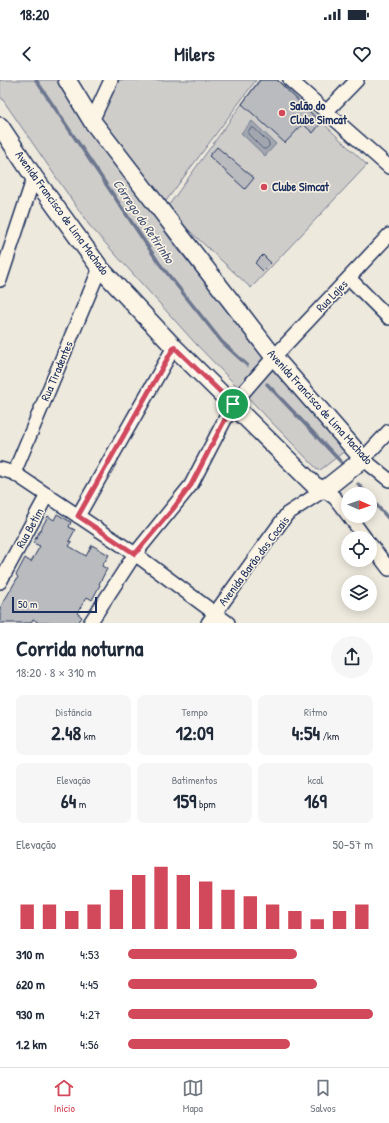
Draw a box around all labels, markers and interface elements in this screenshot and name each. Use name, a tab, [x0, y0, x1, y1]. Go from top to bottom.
text: 18:20	[20, 4, 49, 25]
text: Milers	[174, 42, 215, 67]
icon: back	[16, 43, 38, 65]
icon: heart	[351, 43, 373, 65]
place label: Salão do Clube Simcat	[290, 97, 348, 128]
marker: Salão do Clube Simcat	[277, 108, 287, 118]
street label: Avenida Francisco de Lima Machado	[11, 147, 113, 278]
water label: Córrego do Retirinho	[108, 175, 180, 269]
place label: Clube Simcat	[272, 178, 330, 195]
marker: Clube Simcat	[259, 182, 269, 192]
street label: Rua Lajes	[312, 275, 352, 316]
street label: Rua Tiradentes	[36, 338, 77, 403]
street label: Avenida Francisco de Lima Machado	[264, 345, 377, 468]
pin	[216, 387, 250, 421]
icon: arrive	[222, 393, 244, 415]
north arrow	[341, 487, 377, 523]
map controls	[341, 487, 377, 611]
street label: Rua Betim	[12, 505, 48, 551]
street label: Avenida Barão dos Cocais	[214, 512, 293, 609]
button: locate	[341, 531, 377, 567]
button: layers	[341, 575, 377, 611]
scale bar	[12, 595, 97, 614]
text: 50 m	[18, 597, 38, 611]
text: Corrida noturna	[16, 633, 143, 663]
button: share	[331, 636, 373, 678]
text: 18:20 · 8 × 310 m	[16, 663, 96, 681]
text: Distância	[55, 705, 92, 719]
text: Tempo	[181, 705, 208, 719]
text: Ritmo	[304, 705, 327, 719]
text: 2.48	[51, 719, 81, 746]
text: 12:09	[176, 719, 213, 746]
text: 4:54	[292, 719, 320, 746]
text: km	[81, 729, 96, 743]
text: /km	[320, 729, 339, 743]
text: Elevação	[57, 773, 90, 787]
text: Batimentos	[172, 773, 217, 787]
text: kcal	[307, 773, 324, 787]
text: 64	[61, 787, 76, 814]
text: 159	[173, 787, 196, 814]
text: 169	[304, 787, 327, 814]
text: m	[76, 797, 86, 811]
text: bpm	[196, 797, 216, 811]
text: Elevação	[16, 835, 56, 853]
text: 50–57 m	[332, 835, 373, 853]
text: 310 m	[16, 945, 44, 963]
text: 4:53	[80, 945, 99, 963]
text: 620 m	[16, 975, 45, 993]
text: 4:45	[80, 975, 98, 993]
text: 930 m	[16, 1005, 44, 1023]
text: 4:27	[80, 1005, 100, 1023]
text: 1.2 km	[16, 1035, 47, 1053]
text: 4:56	[80, 1035, 99, 1053]
tab: Início	[53, 1077, 75, 1115]
tab: Mapa	[182, 1077, 204, 1115]
tab: Salvos	[310, 1077, 336, 1115]

